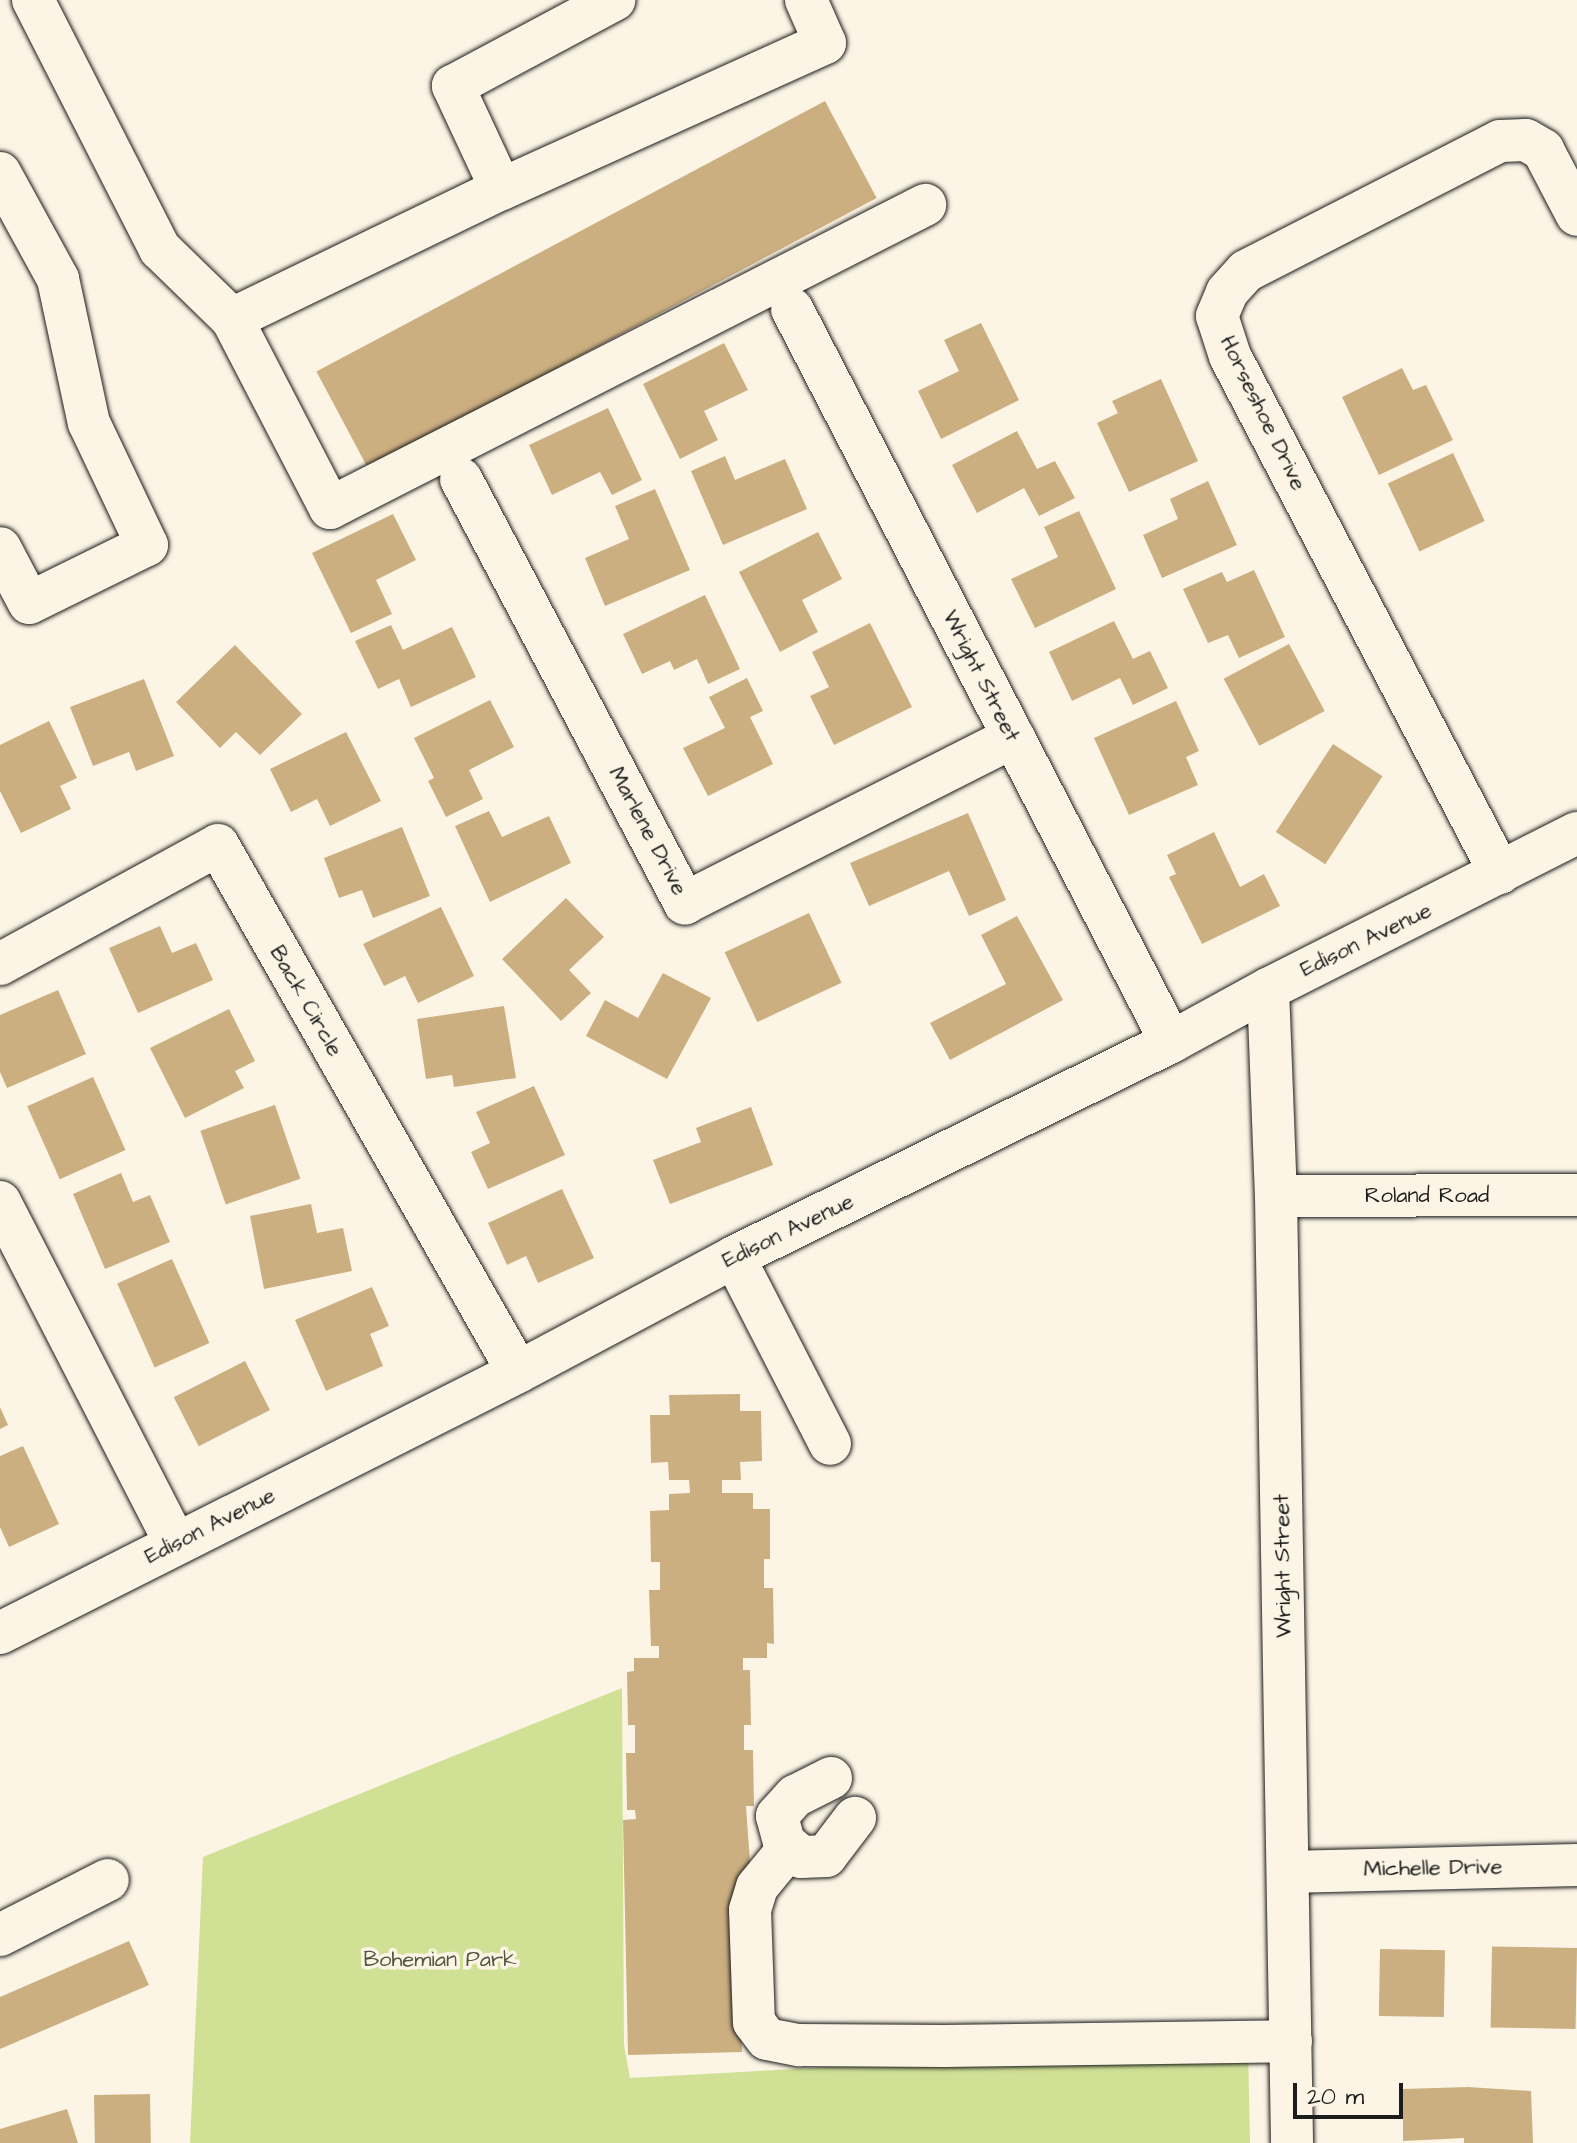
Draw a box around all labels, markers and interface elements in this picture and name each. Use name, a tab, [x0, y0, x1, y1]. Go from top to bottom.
street label: Horseshoe Drive	[1214, 331, 1312, 495]
street label: Wright Street	[937, 606, 1025, 746]
street label: Marlene Drive	[603, 762, 693, 900]
street label: Edison Avenue	[1296, 897, 1436, 983]
street label: Back Circle	[264, 941, 348, 1061]
street label: Roland Road	[1365, 1183, 1489, 1209]
street label: Edison Avenue	[718, 1188, 858, 1274]
street label: Edison Avenue	[141, 1482, 279, 1570]
street label: Wright Street	[1269, 1494, 1297, 1638]
street label: Michelle Drive	[1363, 1854, 1503, 1882]
park label: Bohemian Park	[363, 1947, 517, 1973]
scale bar	[1297, 2067, 1407, 2117]
text: 20 m	[1307, 2080, 1364, 2114]

